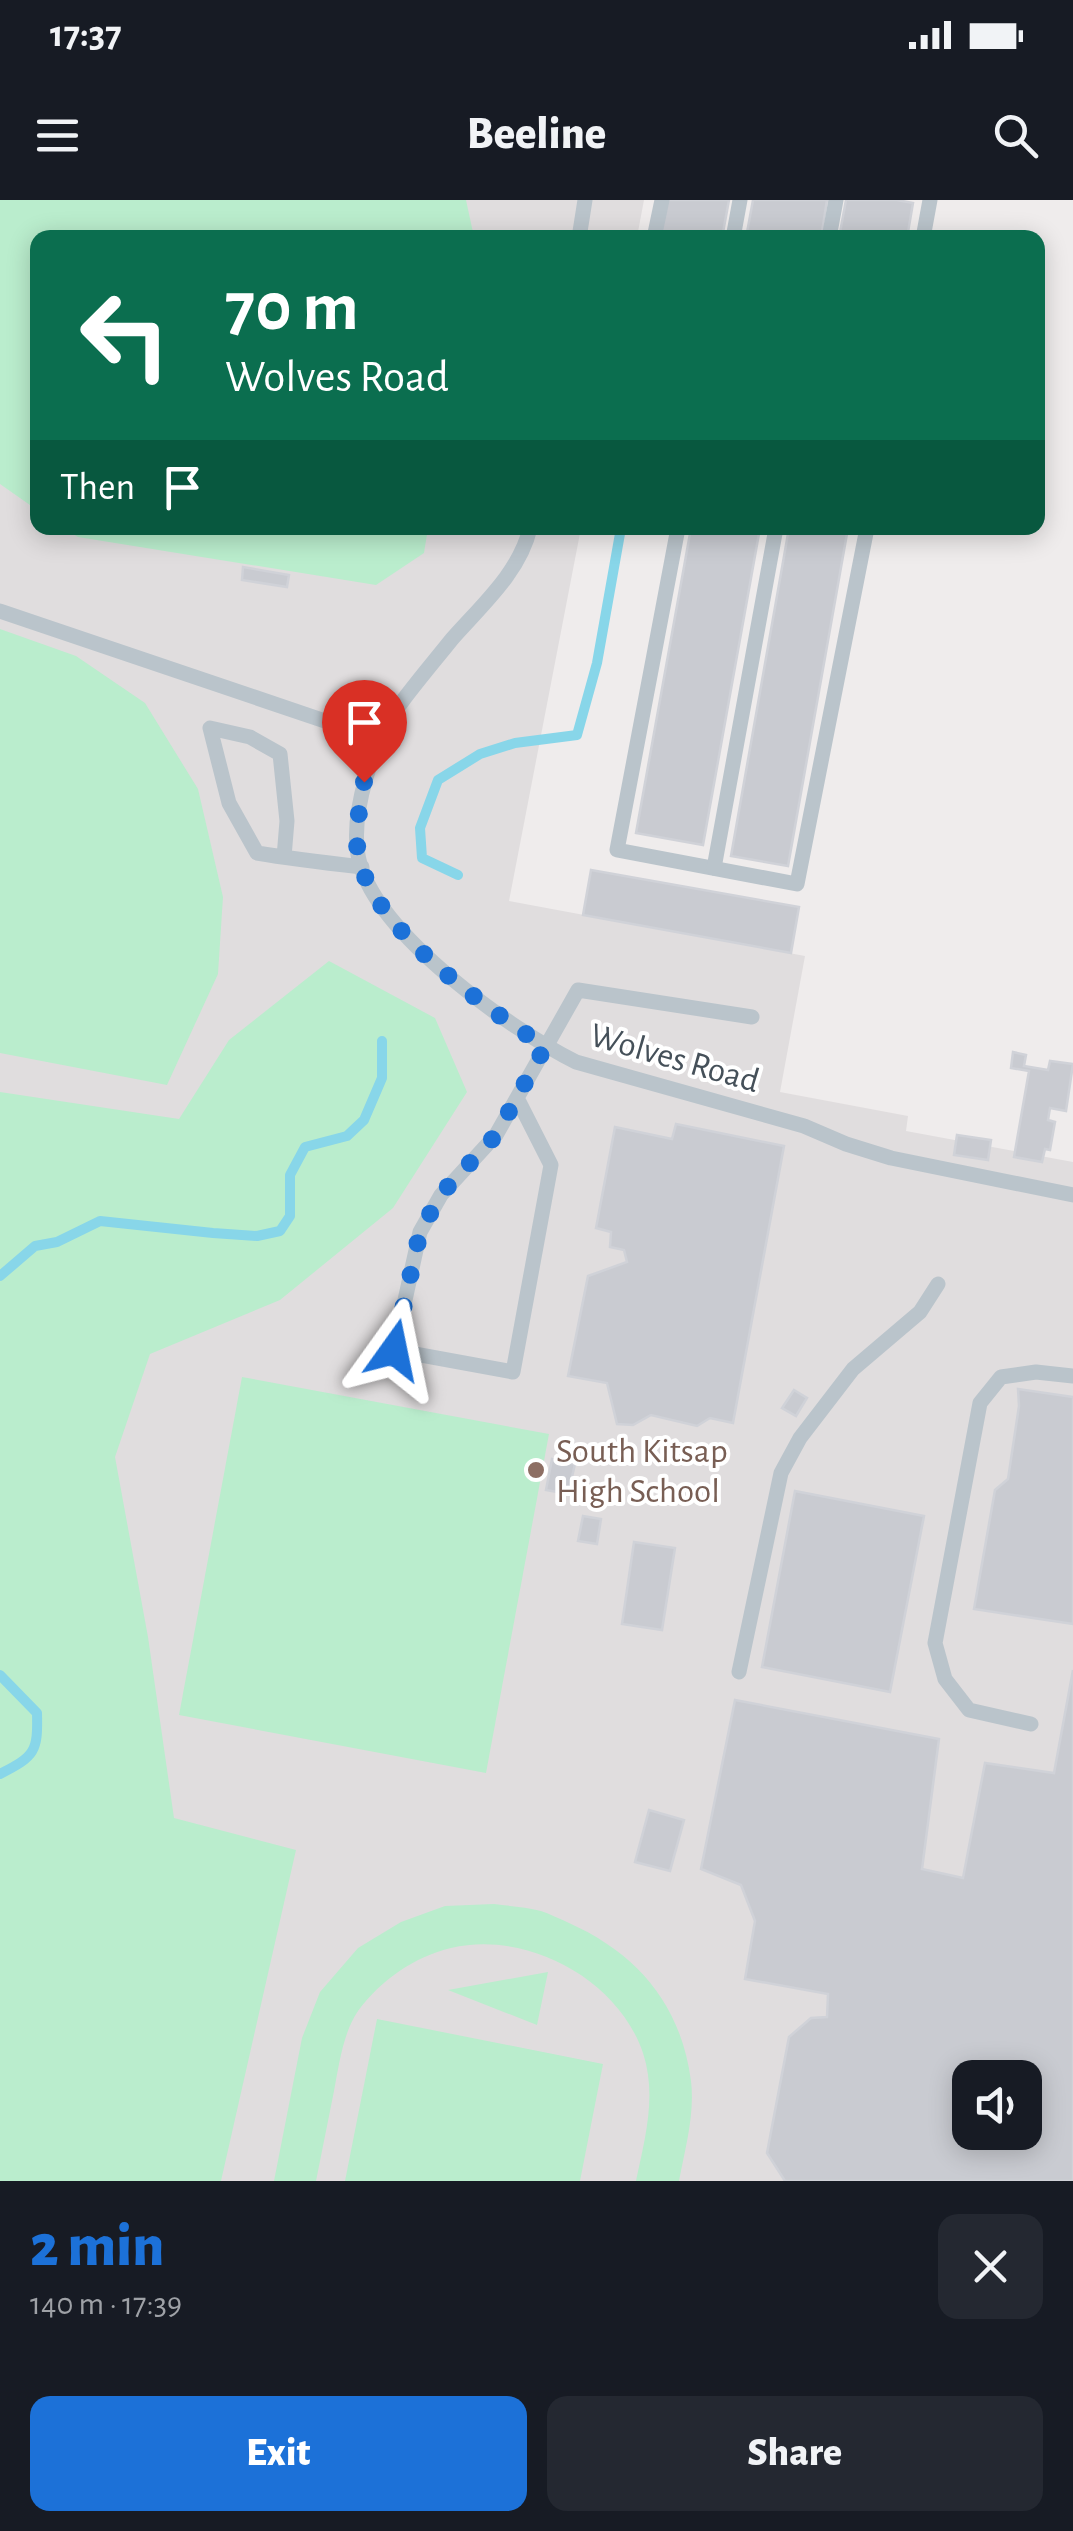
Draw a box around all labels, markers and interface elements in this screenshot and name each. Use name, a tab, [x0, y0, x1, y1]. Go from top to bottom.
text: 17:37	[50, 16, 122, 54]
icon: menu	[30, 108, 85, 163]
icon: search	[988, 108, 1043, 163]
text: Beeline	[467, 112, 606, 157]
icon: left	[60, 270, 190, 400]
text: 70 m	[225, 273, 359, 343]
text: Wolves Road	[225, 355, 449, 400]
icon: arrive	[155, 460, 210, 515]
text: Then	[60, 469, 135, 507]
pin	[322, 680, 407, 783]
icon: arrive	[337, 695, 392, 750]
street label: Wolves Road	[586, 1018, 763, 1099]
position arrow	[342, 1298, 446, 1402]
place label: South Kitsap High School	[556, 1434, 728, 1509]
marker: South Kitsap High School	[525, 1459, 547, 1481]
map controls	[952, 2060, 1042, 2150]
button: sound	[952, 2060, 1042, 2150]
button: close	[938, 2214, 1043, 2319]
text: 2 min	[30, 2217, 164, 2277]
text: 140 m · 17:39	[30, 2288, 182, 2320]
button: Exit	[30, 2396, 527, 2511]
button: Share	[547, 2396, 1043, 2511]

